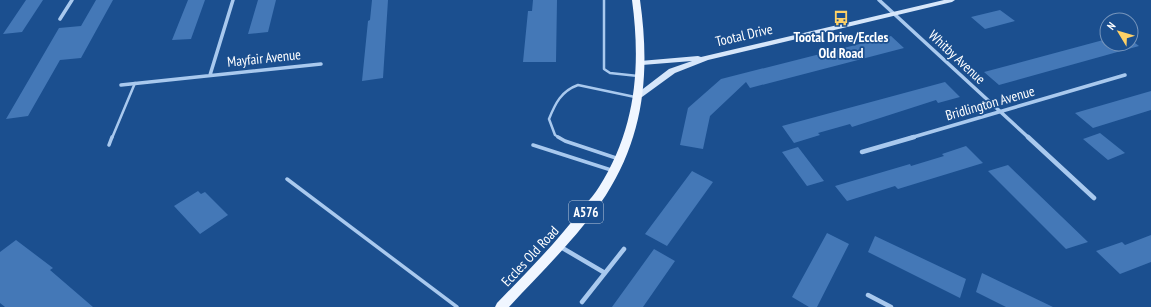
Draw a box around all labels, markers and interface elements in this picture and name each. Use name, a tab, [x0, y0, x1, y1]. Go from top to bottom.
bus stop icon: Tootal Drive/Eccles Old Road	[832, 9, 850, 27]
north arrow	[1099, 12, 1139, 52]
text: N	[1104, 19, 1118, 32]
street label: Tootal Drive	[714, 20, 775, 50]
street label: Whitby Avenue	[925, 26, 989, 88]
place label: Tootal Drive/Eccles Old Road	[794, 28, 889, 62]
street label: Mayfair Avenue	[226, 45, 302, 71]
street label: Bridlington Avenue	[943, 82, 1037, 124]
road number: A576	[569, 201, 603, 223]
street label: Eccles Old Road	[497, 222, 563, 290]

